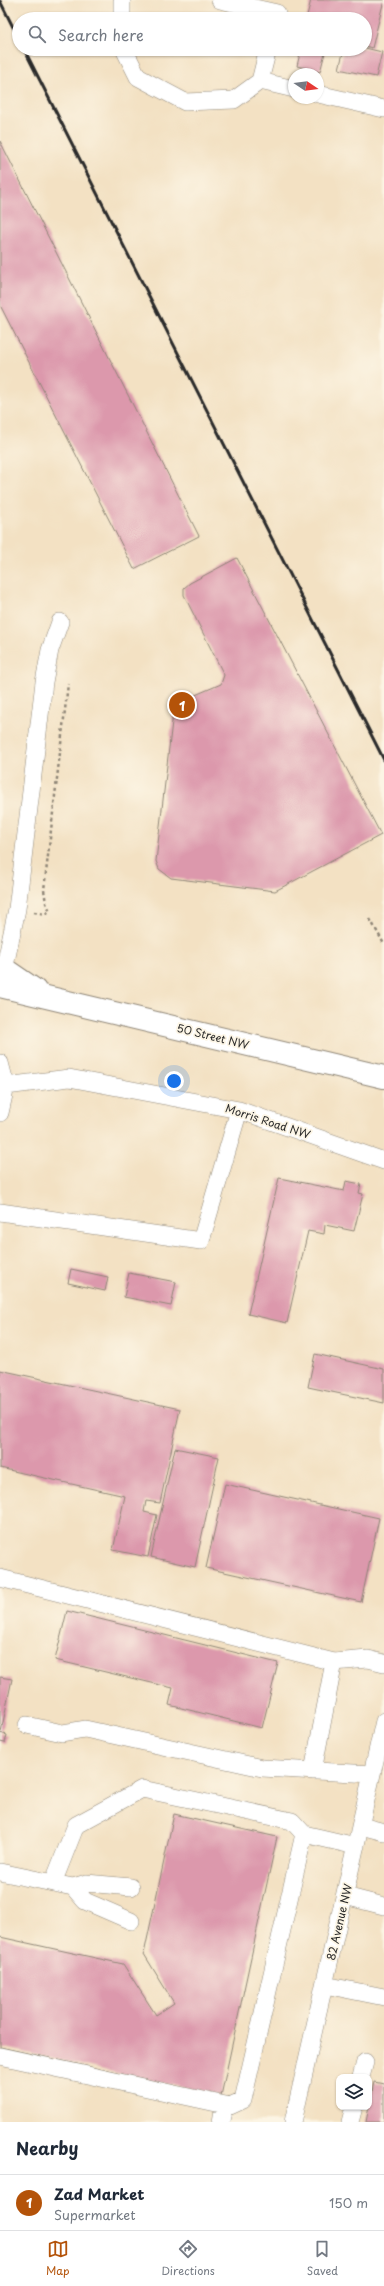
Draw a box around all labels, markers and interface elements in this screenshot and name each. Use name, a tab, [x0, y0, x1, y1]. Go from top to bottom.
search box	[12, 12, 372, 56]
icon: search	[26, 23, 48, 45]
text: Search here	[58, 23, 144, 46]
north arrow	[288, 68, 324, 104]
pin: 1	[169, 690, 195, 720]
street label: 50 Street NW	[175, 1019, 251, 1053]
your location	[164, 1071, 184, 1091]
street label: Morris Road NW	[223, 1099, 313, 1143]
street label: 82 Avenue NW	[322, 1881, 356, 1962]
map controls	[336, 2074, 372, 2110]
button: layers	[336, 2074, 372, 2110]
text: Nearby	[16, 2135, 78, 2161]
text: Zad Market	[54, 2182, 145, 2205]
text: 1	[26, 2193, 32, 2212]
text: 150 m	[329, 2193, 368, 2212]
text: Supermarket	[54, 2205, 136, 2224]
tab: Map	[46, 2238, 69, 2279]
tab: Directions	[161, 2238, 215, 2279]
tab: Saved	[307, 2238, 338, 2279]

